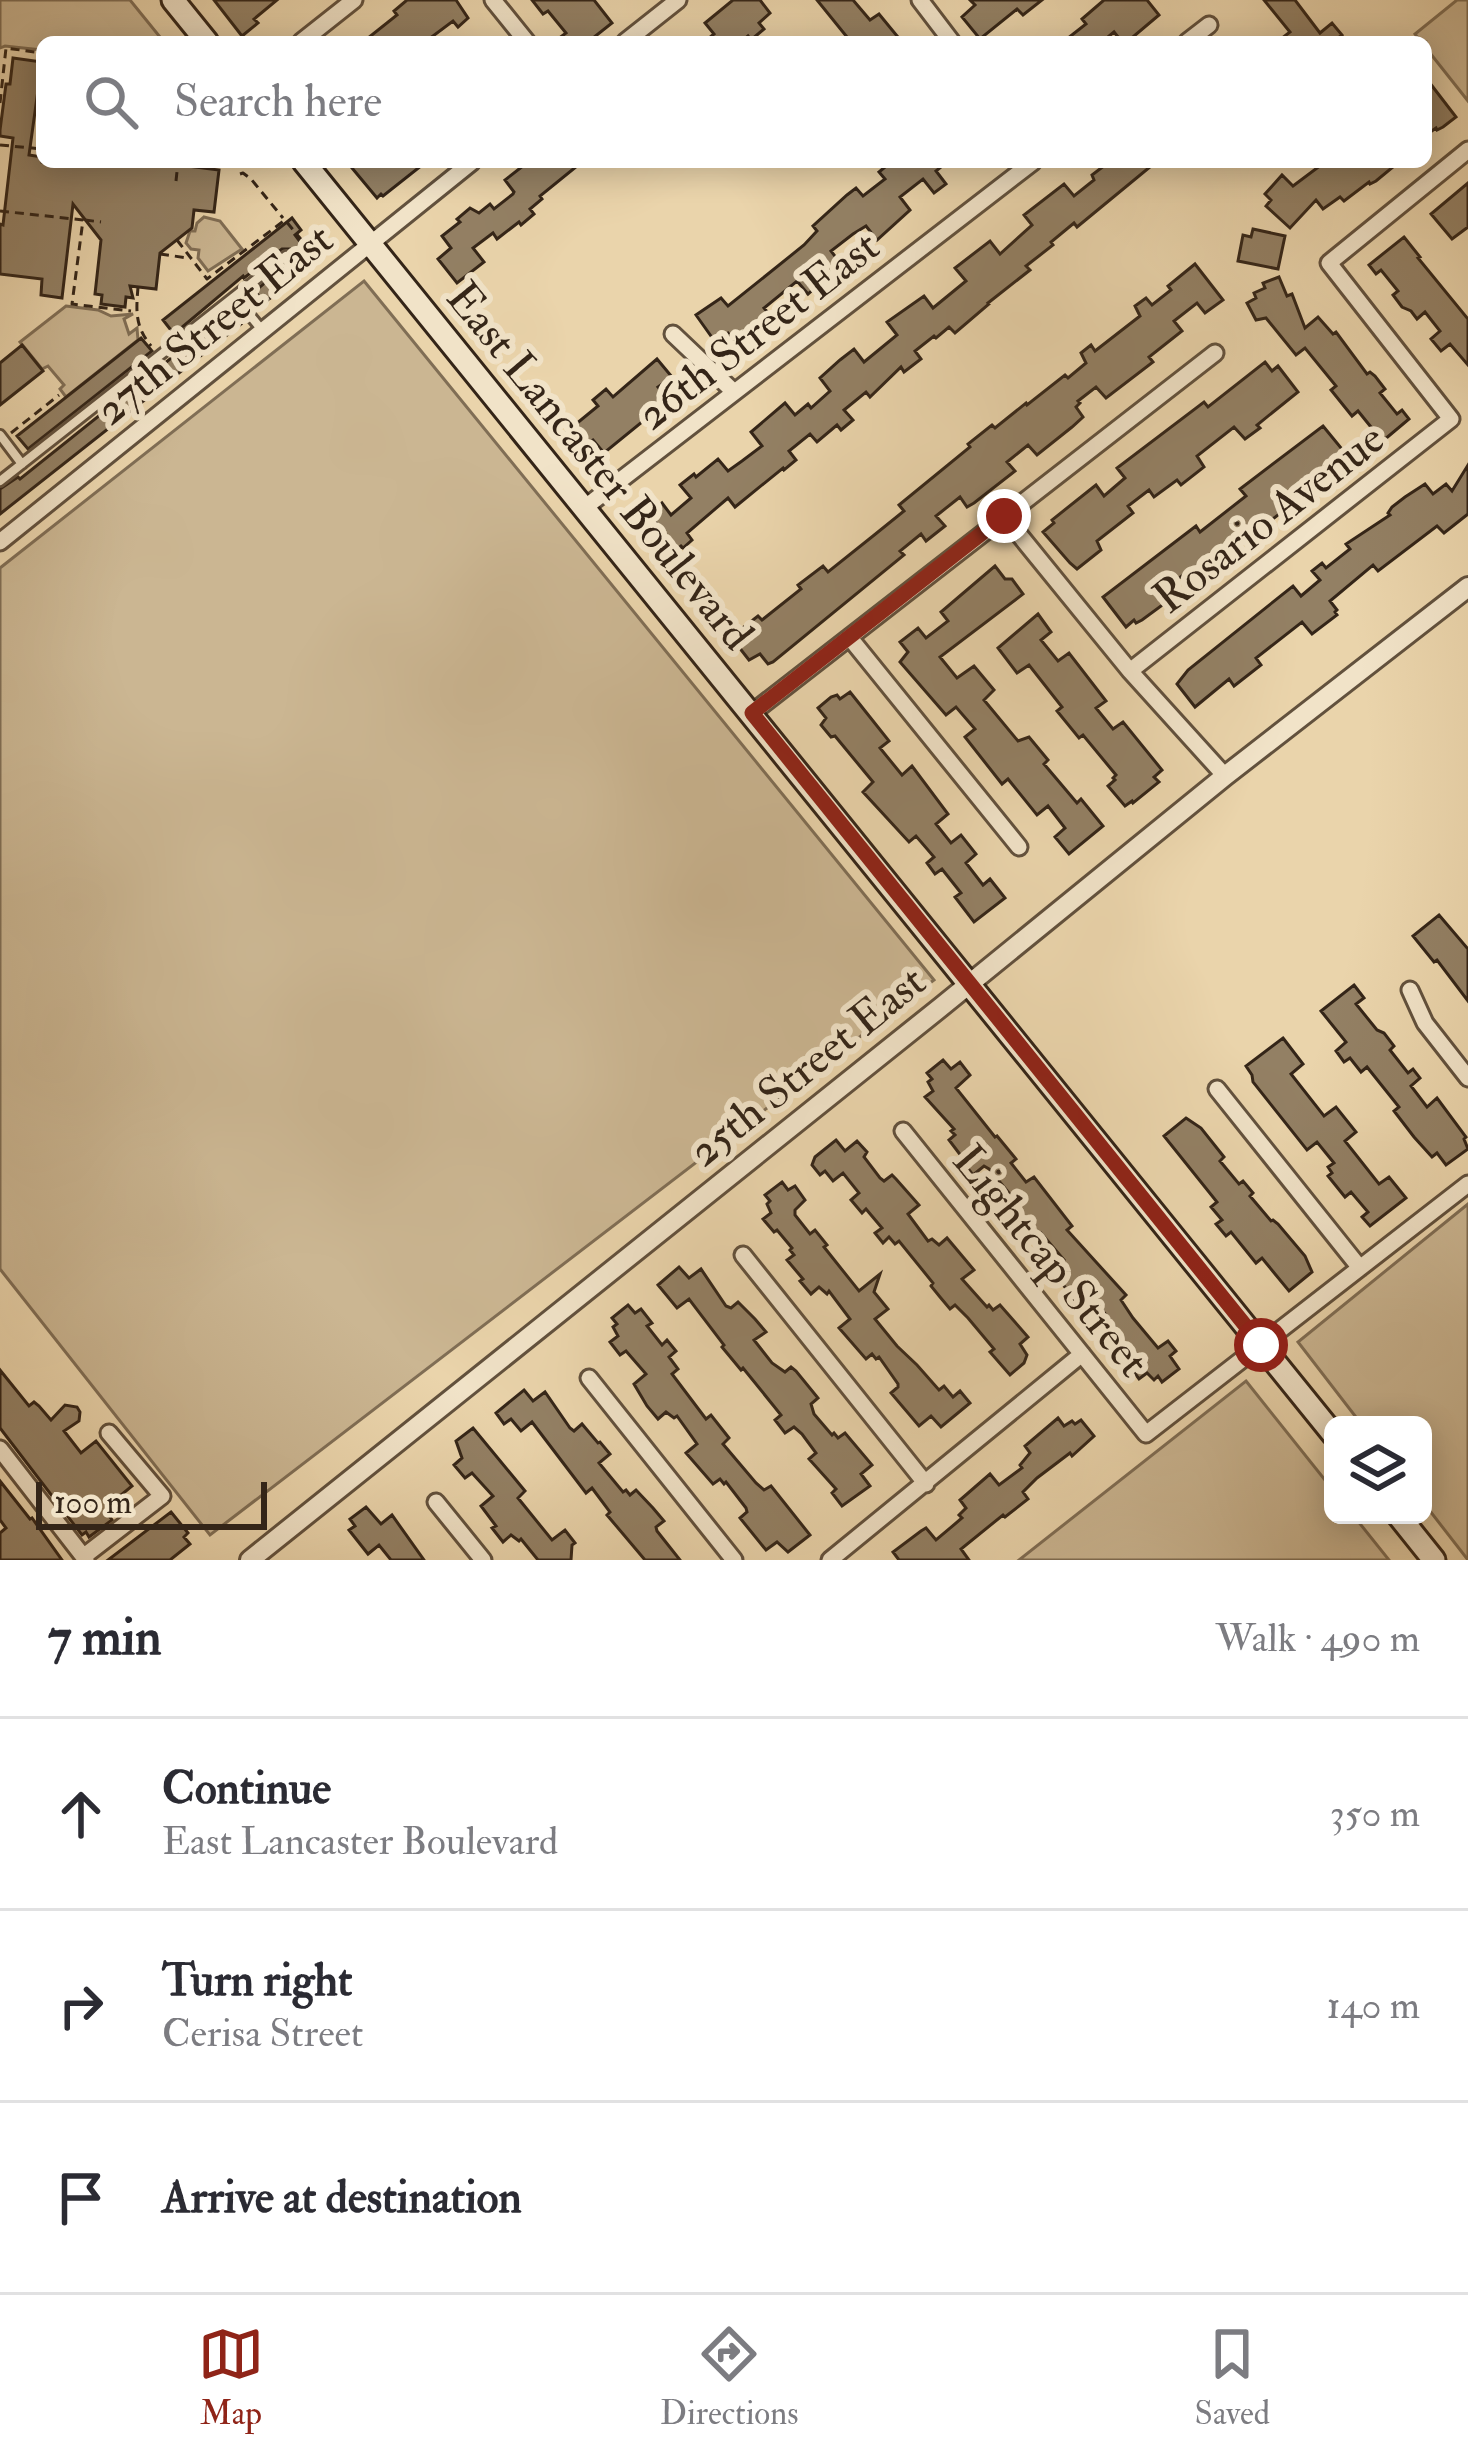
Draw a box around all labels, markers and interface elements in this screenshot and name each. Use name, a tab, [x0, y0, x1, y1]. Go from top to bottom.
search box	[36, 36, 1432, 168]
icon: search	[78, 69, 144, 135]
text: Search here	[174, 74, 382, 130]
street label: 27th Street East	[84, 212, 345, 438]
street label: 26th Street East	[626, 219, 891, 443]
street label: East Lancaster Boulevard	[434, 271, 765, 662]
street label: Rosario Avenue	[1143, 411, 1396, 626]
route end	[977, 489, 1031, 543]
street label: 25th Street East	[677, 954, 937, 1179]
street label: Lightcap Street	[940, 1134, 1161, 1388]
route start	[1234, 1318, 1288, 1372]
map controls	[1324, 1416, 1432, 1524]
button: layers	[1324, 1416, 1432, 1524]
scale bar	[36, 1476, 267, 1529]
text: 100 m	[54, 1482, 132, 1523]
text: 7 min	[48, 1606, 162, 1670]
text: Walk · 490 m	[1215, 1614, 1420, 1663]
text: Continue	[162, 1761, 331, 1817]
icon: ahead	[48, 1781, 114, 1847]
text: 350 m	[1330, 1789, 1420, 1838]
text: East Lancaster Boulevard	[162, 1817, 558, 1866]
text: Turn right	[162, 1953, 352, 2009]
icon: right	[48, 1973, 114, 2039]
text: 140 m	[1327, 1981, 1420, 2030]
text: Cerisa Street	[162, 2009, 363, 2058]
icon: arrive	[48, 2165, 114, 2231]
text: Arrive at destination	[162, 2170, 522, 2226]
tab: Map	[198, 2321, 264, 2434]
tab: Directions	[660, 2321, 799, 2434]
tab: Saved	[1195, 2321, 1270, 2434]

